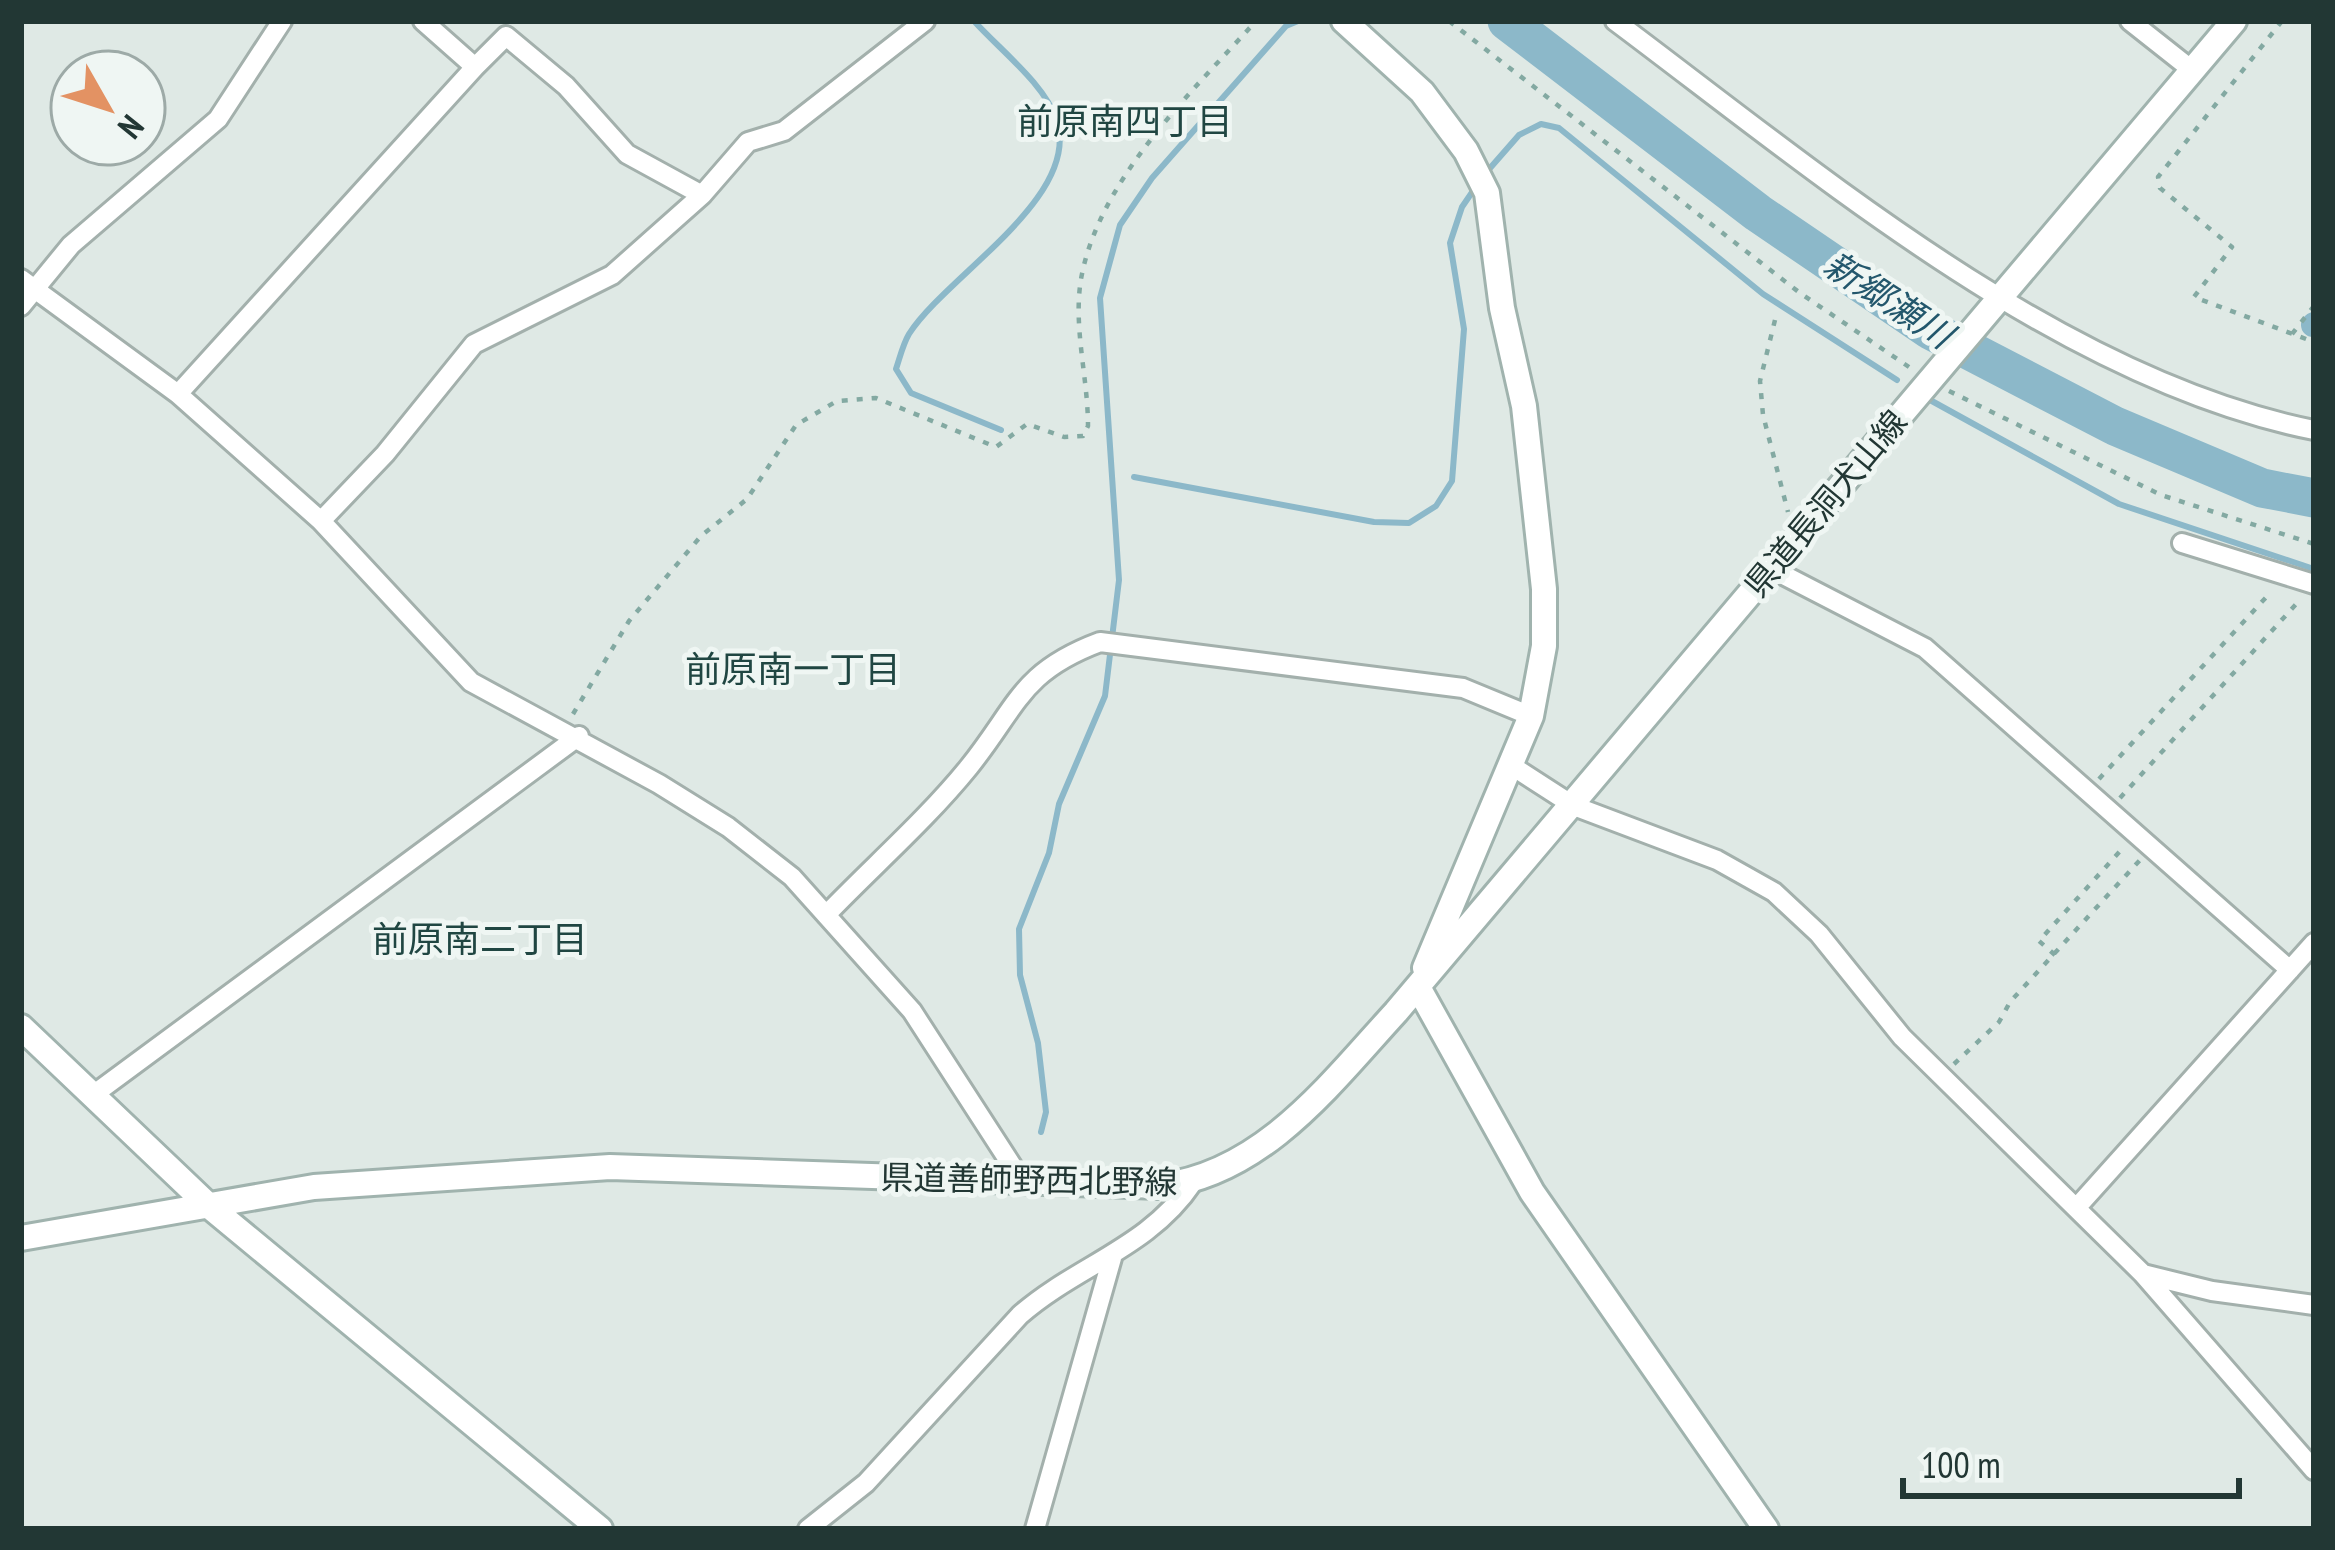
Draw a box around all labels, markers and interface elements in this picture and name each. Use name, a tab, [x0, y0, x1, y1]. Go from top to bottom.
north arrow	[48, 48, 168, 168]
district label: 前原南四丁目	[1017, 97, 1233, 144]
text: N	[109, 107, 154, 148]
water label: 新郷瀬川	[1816, 240, 1966, 360]
street label: 県道長洞犬山線	[1734, 401, 1916, 605]
district label: 前原南一丁目	[685, 645, 901, 692]
district label: 前原南二丁目	[372, 915, 588, 962]
street label: 県道善師野西北野線	[880, 1155, 1178, 1203]
scale bar	[1903, 1424, 2239, 1498]
text: 100 m	[1921, 1441, 2001, 1488]

